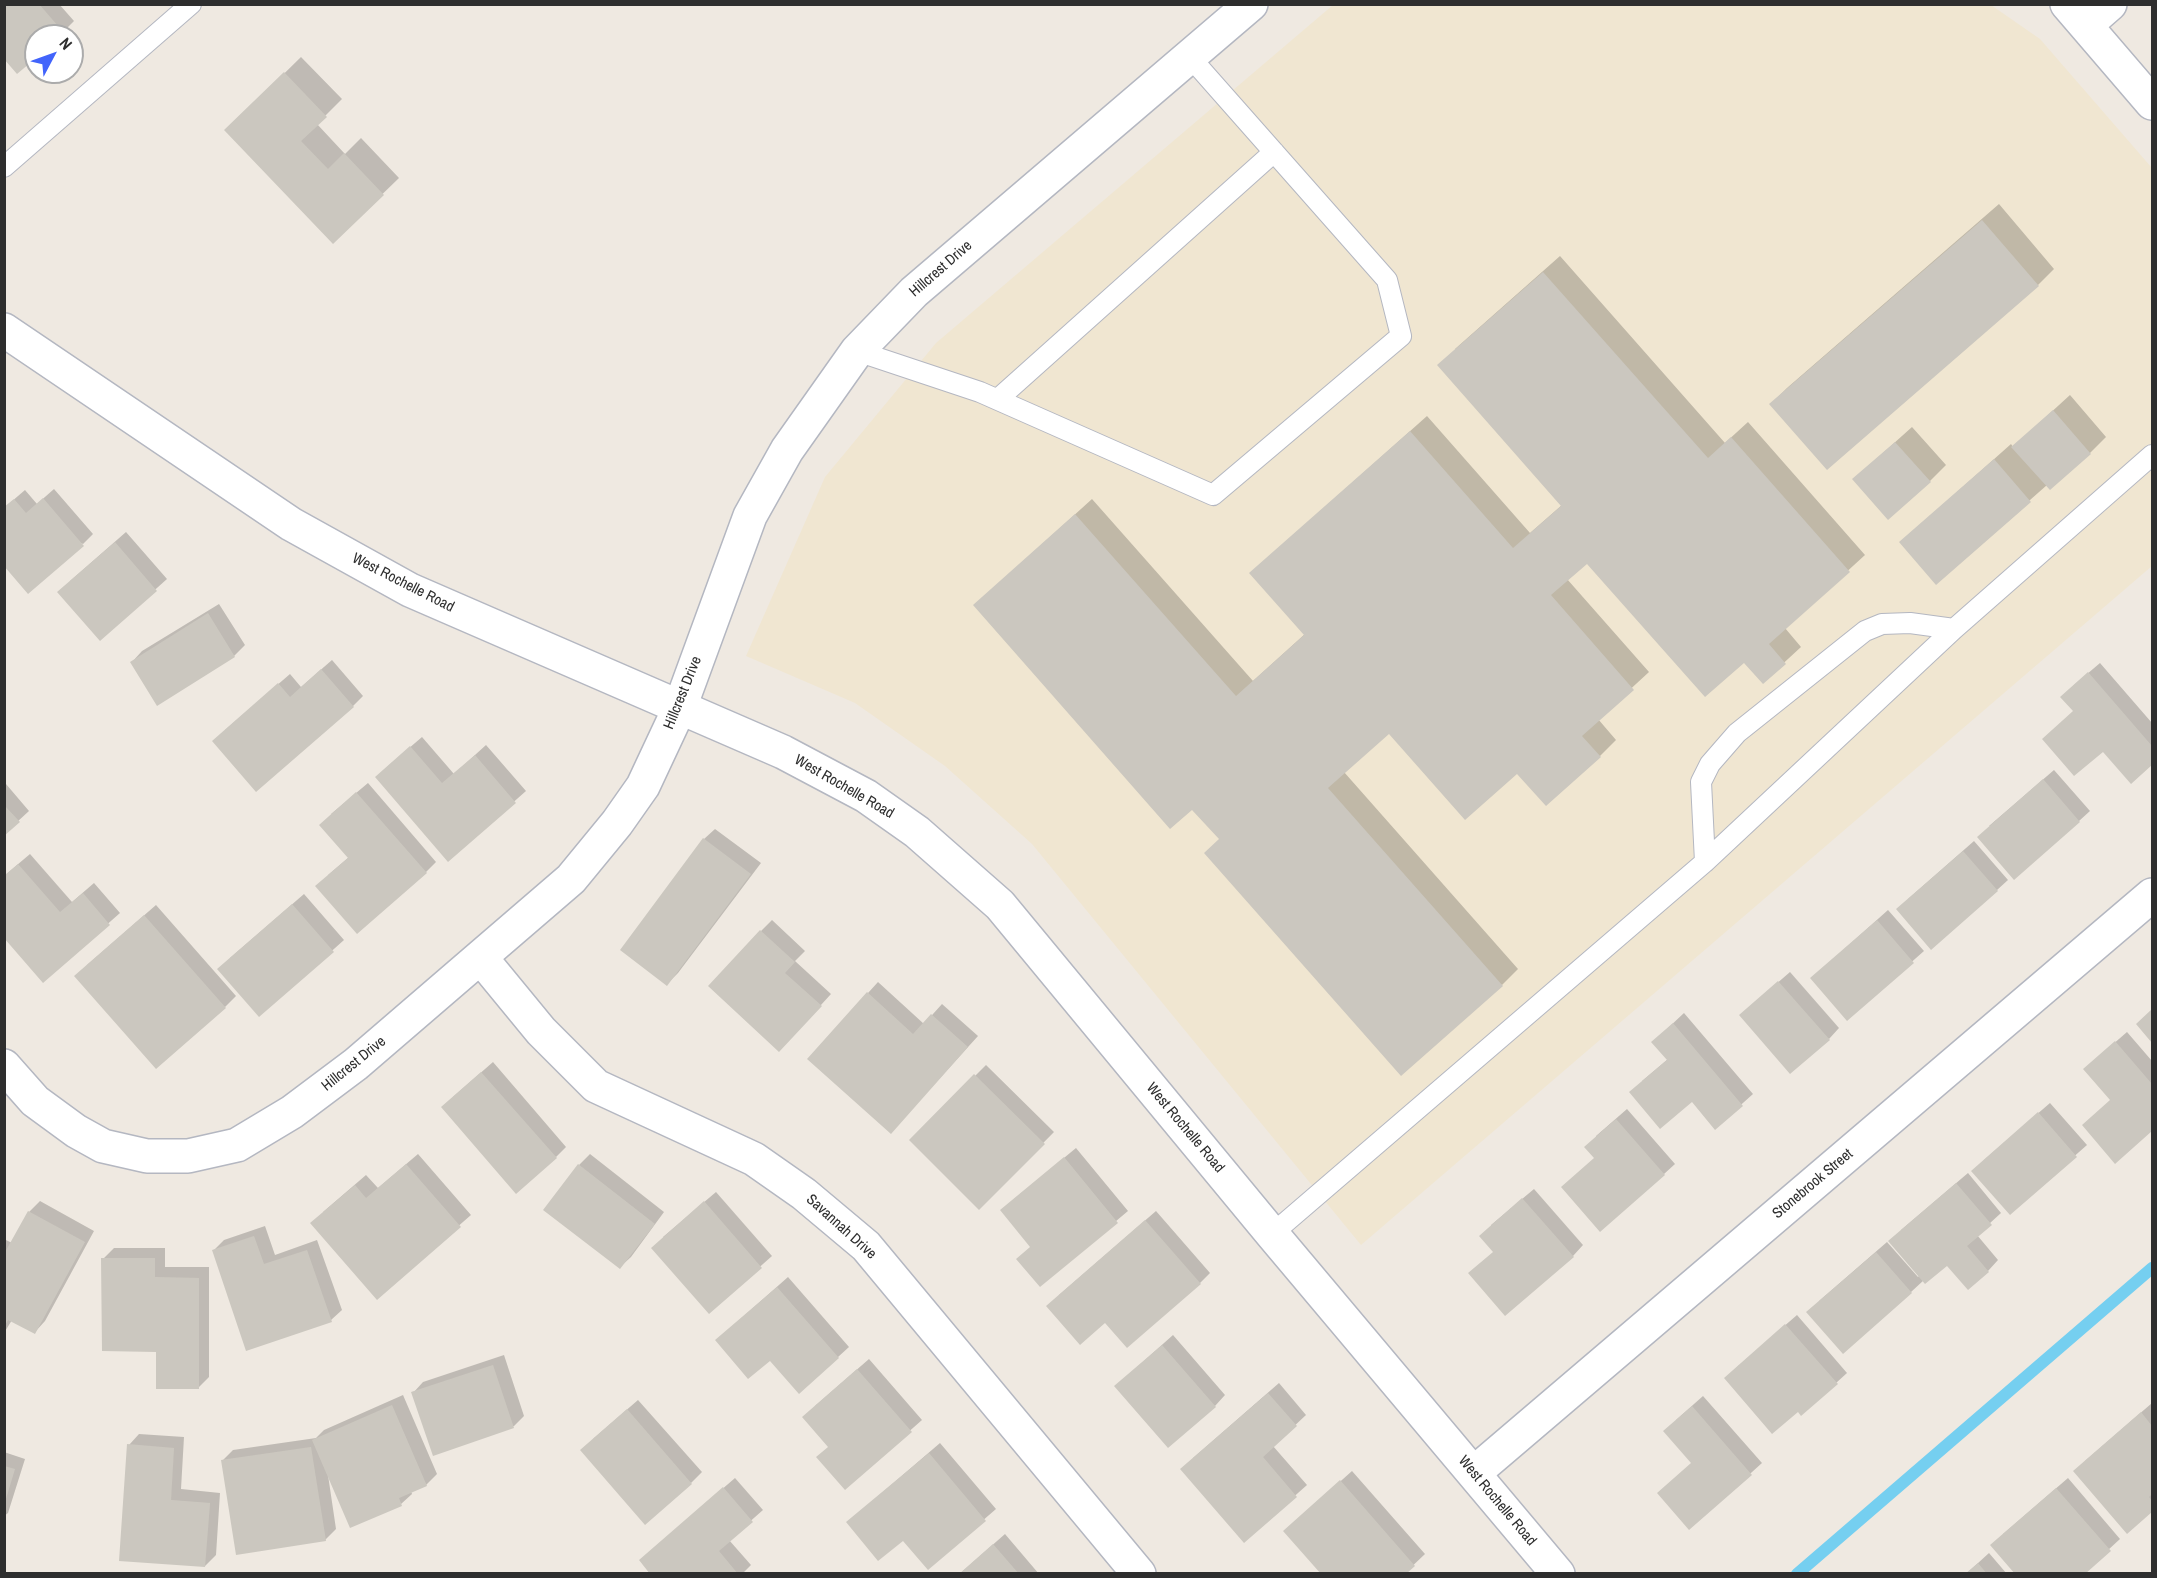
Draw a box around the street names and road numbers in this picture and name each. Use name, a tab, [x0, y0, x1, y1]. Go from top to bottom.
street label: Hillcrest Drive	[906, 237, 976, 301]
street label: West Rochelle Road	[349, 550, 457, 616]
street label: Hillcrest Drive	[660, 654, 706, 732]
street label: West Rochelle Road	[791, 751, 897, 823]
street label: Hillcrest Drive	[318, 1033, 390, 1095]
street label: West Rochelle Road	[1142, 1079, 1228, 1177]
street label: Stonebrook Street	[1769, 1145, 1857, 1223]
street label: Savannah Drive	[802, 1191, 880, 1263]
street label: West Rochelle Road	[1454, 1452, 1540, 1550]

